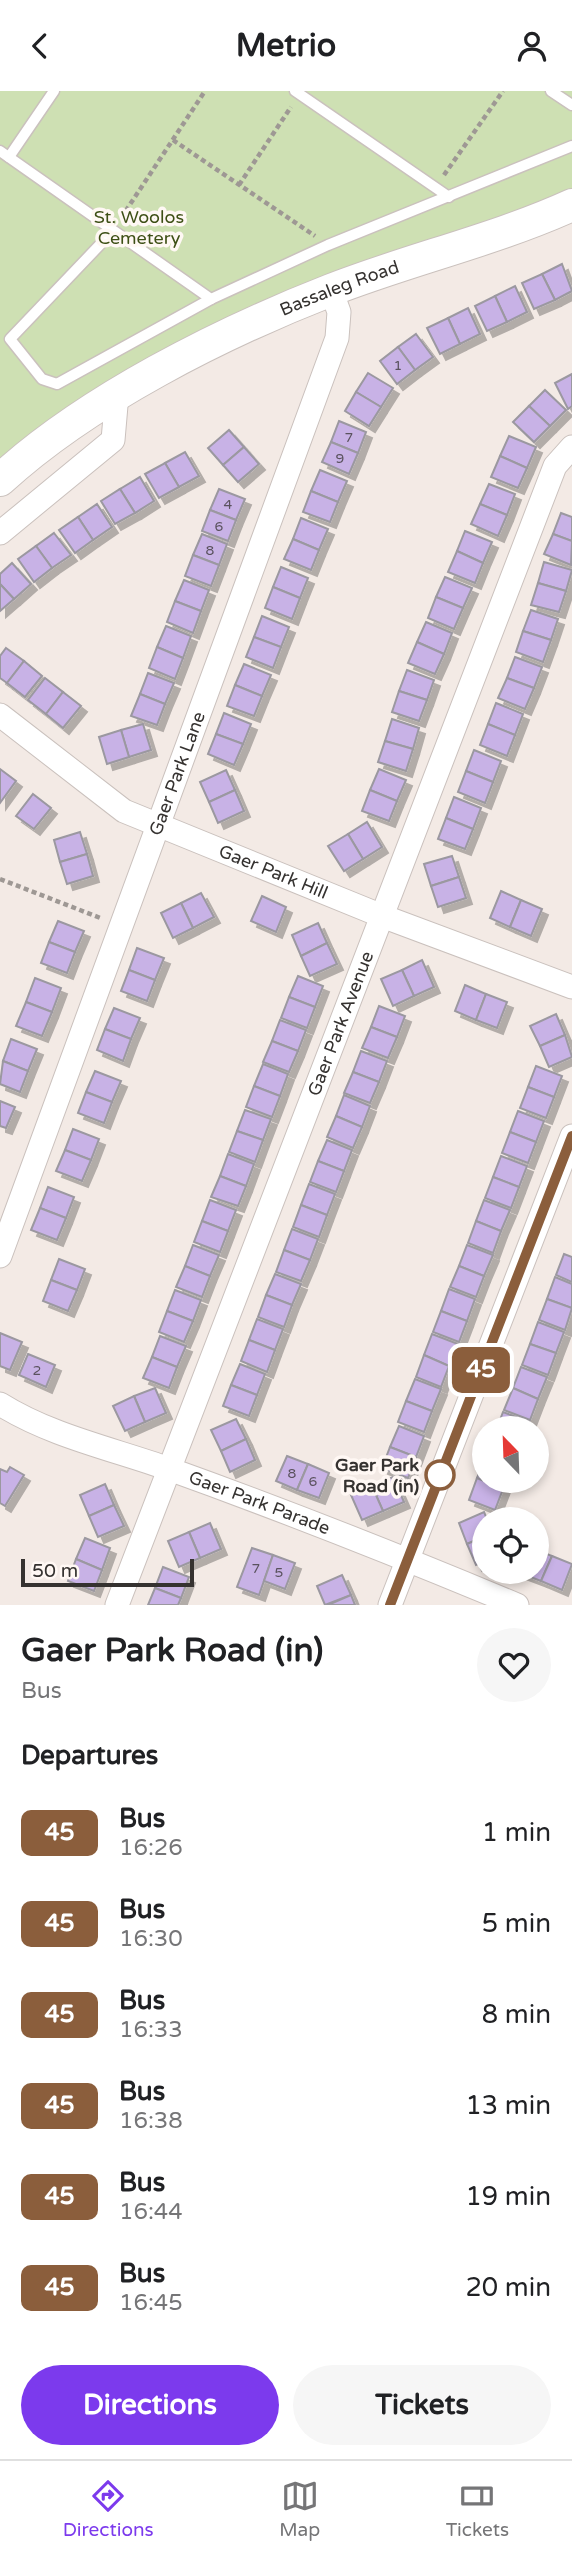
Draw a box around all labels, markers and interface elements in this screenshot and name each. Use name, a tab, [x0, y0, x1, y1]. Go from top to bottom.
icon: back	[21, 27, 59, 65]
text: Metrio	[236, 27, 336, 65]
icon: person	[513, 27, 551, 65]
park label: St. Woolos Cemetery	[94, 206, 184, 249]
street label: Bassaleg Road	[276, 256, 402, 321]
house number: 1	[394, 357, 402, 374]
house number: 7	[345, 429, 353, 446]
house number: 9	[336, 450, 344, 467]
house number: 4	[224, 496, 233, 513]
house number: 6	[215, 518, 224, 535]
house number: 8	[206, 542, 215, 559]
street label: Gaer Park Lane	[144, 708, 210, 838]
street label: Gaer Park Hill	[216, 840, 331, 904]
street label: Gaer Park Avenue	[303, 948, 378, 1099]
line badge: 45	[449, 1347, 512, 1393]
text: 45	[466, 1355, 496, 1384]
house number: 2	[33, 1362, 41, 1379]
north arrow	[472, 1416, 550, 1493]
map controls	[472, 1416, 549, 1584]
place label: Gaer Park Road (in)	[335, 1454, 419, 1497]
marker: Gaer Park Road (in)	[425, 1460, 455, 1490]
house number: 8	[288, 1465, 297, 1482]
street label: Gaer Park Parade	[186, 1466, 333, 1539]
house number: 6	[309, 1473, 318, 1490]
button: locate	[472, 1507, 549, 1584]
scale bar	[21, 1556, 194, 1588]
text: 50 m	[32, 1560, 78, 1582]
house number: 7	[252, 1560, 260, 1577]
house number: 5	[275, 1564, 283, 1581]
button: heart	[477, 1628, 551, 1702]
text: Gaer Park Road (in)	[21, 1631, 323, 1670]
text: Bus	[21, 1677, 62, 1705]
text: Departures	[21, 1740, 158, 1771]
text: Bus	[119, 1803, 165, 1834]
text: 1 min	[482, 1817, 551, 1848]
text: 45	[44, 1818, 75, 1847]
text: 16:26	[119, 1834, 183, 1862]
text: Bus	[119, 1894, 165, 1925]
text: 5 min	[482, 1908, 551, 1939]
text: 45	[44, 1909, 75, 1938]
text: 16:30	[119, 1925, 183, 1953]
text: Bus	[119, 1985, 165, 2016]
text: 8 min	[482, 1999, 551, 2030]
text: 45	[44, 2000, 75, 2029]
text: 16:33	[119, 2016, 183, 2044]
text: Bus	[119, 2076, 165, 2107]
text: 13 min	[465, 2090, 551, 2121]
text: 45	[44, 2091, 75, 2120]
text: 16:38	[119, 2107, 183, 2135]
text: Bus	[119, 2167, 165, 2198]
text: 19 min	[465, 2181, 551, 2212]
text: 45	[44, 2182, 75, 2211]
text: 16:44	[119, 2198, 183, 2226]
text: Bus	[119, 2258, 165, 2289]
text: 20 min	[465, 2272, 551, 2303]
text: 45	[44, 2273, 75, 2302]
text: 16:45	[119, 2289, 183, 2317]
button: Directions	[21, 2365, 279, 2445]
button: Tickets	[293, 2365, 551, 2445]
tab: Directions	[63, 2477, 154, 2541]
tab: Map	[279, 2477, 320, 2541]
tab: Tickets	[446, 2477, 509, 2541]

